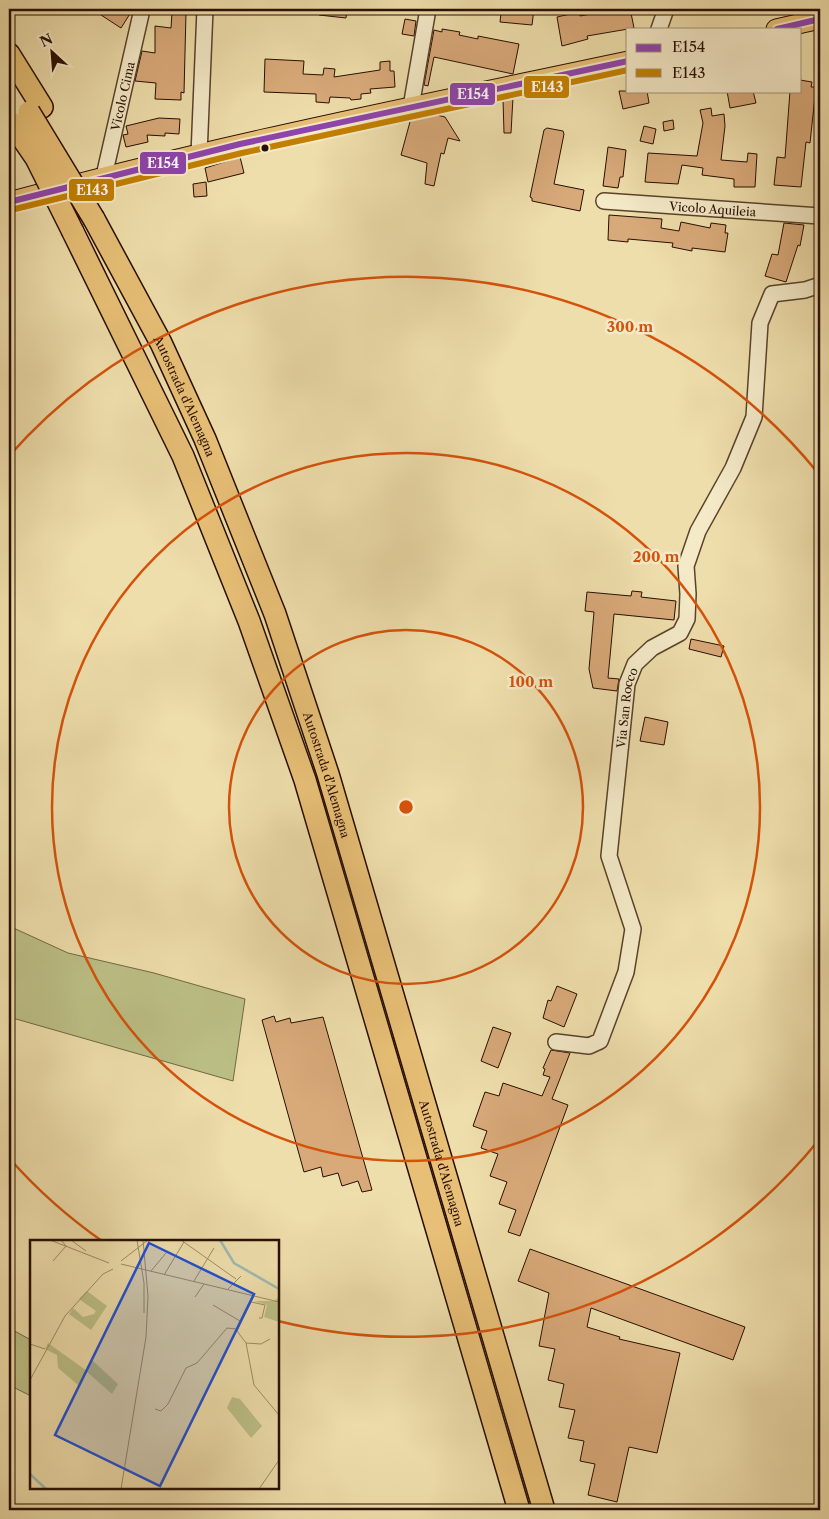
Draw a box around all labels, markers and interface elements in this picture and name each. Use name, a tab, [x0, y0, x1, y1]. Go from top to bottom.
north arrow	[28, 28, 78, 78]
legend	[626, 28, 802, 92]
text: N	[37, 30, 56, 51]
text: E154	[672, 37, 705, 56]
street label: Vicolo Cima	[107, 59, 138, 133]
text: E143	[672, 63, 706, 82]
line badge: E143	[523, 75, 570, 99]
text: E143	[531, 78, 563, 96]
line badge: E154	[449, 82, 496, 106]
text: E154	[457, 85, 489, 103]
unlabelled marker	[260, 143, 270, 153]
line badge: E154	[139, 151, 187, 175]
text: E154	[147, 154, 179, 172]
line badge: E143	[68, 178, 115, 202]
text: E143	[76, 181, 108, 199]
street label: Vicolo Aquileia	[668, 198, 757, 219]
text: 300 m	[607, 317, 653, 336]
street label: Autostrada d'Alemagna	[150, 332, 219, 459]
text: 200 m	[633, 547, 679, 566]
street label: Via San Rocco	[613, 665, 640, 750]
text: 100 m	[509, 672, 553, 691]
street label: Autostrada d'Alemagna	[300, 709, 354, 840]
centre of rings	[397, 798, 415, 816]
street label: Autostrada d'Alemagna	[416, 1097, 468, 1229]
inset map	[30, 1240, 279, 1489]

